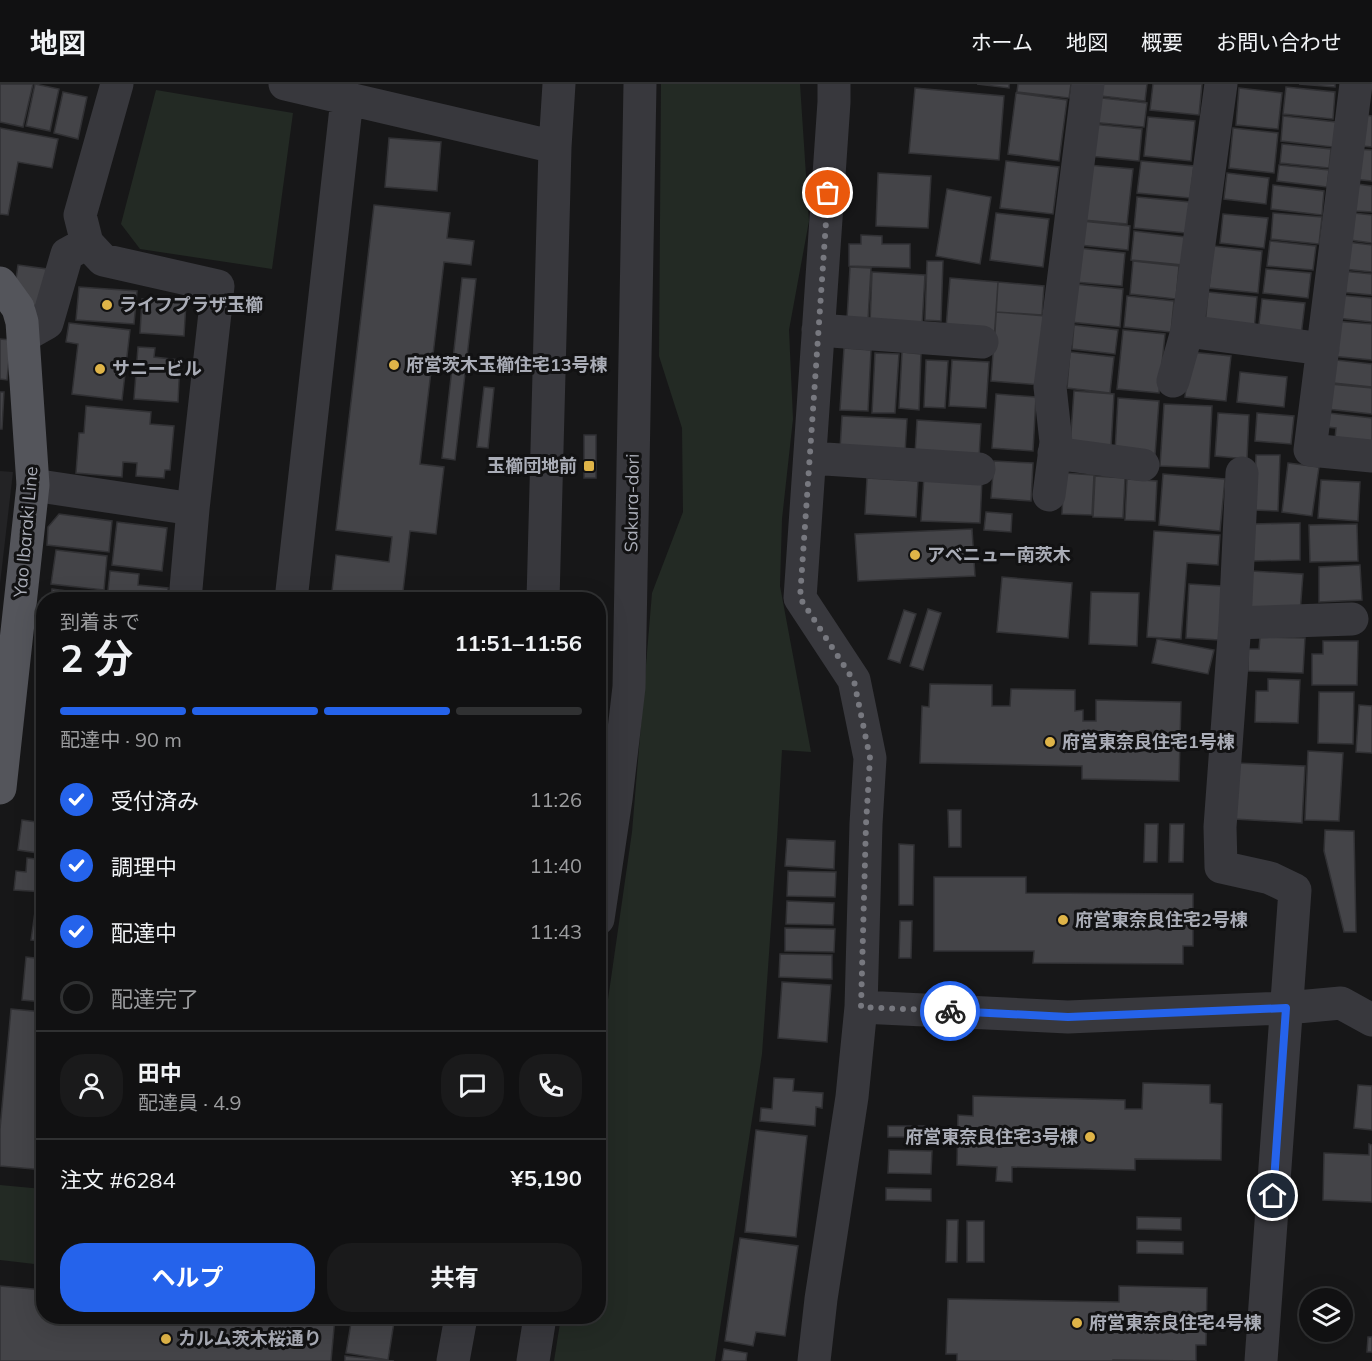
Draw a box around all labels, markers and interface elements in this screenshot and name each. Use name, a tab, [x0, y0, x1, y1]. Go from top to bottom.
text: 地図	[30, 25, 86, 60]
text: ホーム	[971, 29, 1033, 55]
text: 地図	[1066, 29, 1108, 55]
text: 概要	[1141, 29, 1183, 55]
text: お問い合わせ	[1216, 29, 1342, 55]
pin	[802, 167, 853, 218]
icon: bag	[811, 176, 844, 209]
place label: ライフプラザ玉櫛	[119, 293, 263, 316]
marker: ライフプラザ玉櫛	[100, 298, 114, 312]
place label: 府営茨木玉櫛住宅13号棟	[406, 353, 608, 376]
place label: サニービル	[112, 357, 202, 380]
marker: 府営茨木玉櫛住宅13号棟	[387, 358, 401, 372]
marker: サニービル	[93, 362, 107, 376]
street label: Sakura-dori	[619, 453, 644, 553]
place label: 玉櫛団地前	[487, 454, 577, 477]
marker: 玉櫛団地前	[582, 459, 596, 473]
street label: Yao Ibaraki Line	[8, 465, 43, 599]
place label: アベニュー南茨木	[927, 543, 1071, 566]
marker: アベニュー南茨木	[908, 548, 922, 562]
text: 到着まで	[60, 609, 140, 634]
text: 11:51–11:56	[454, 629, 582, 657]
text: 2 分	[60, 633, 133, 682]
text: 配達中 · 90 m	[60, 727, 182, 752]
place label: 府営東奈良住宅1号棟	[1062, 730, 1235, 753]
marker: 府営東奈良住宅1号棟	[1043, 735, 1057, 749]
icon: check	[60, 783, 93, 816]
text: 受付済み	[111, 787, 199, 815]
text: 11:26	[529, 787, 582, 812]
icon: check	[60, 849, 93, 882]
text: 調理中	[111, 853, 177, 881]
text: 11:40	[529, 853, 582, 878]
place label: 府営東奈良住宅2号棟	[1075, 908, 1248, 931]
marker: 府営東奈良住宅2号棟	[1056, 913, 1070, 927]
icon: check	[60, 915, 93, 948]
text: 配達中	[111, 919, 177, 947]
text: 11:43	[529, 919, 582, 944]
courier	[920, 981, 980, 1041]
text: 配達完了	[111, 985, 199, 1013]
icon: bike	[934, 995, 967, 1028]
button: person	[60, 1054, 123, 1117]
button: chat	[441, 1054, 504, 1117]
button: phone	[519, 1054, 582, 1117]
text: 田中	[138, 1059, 182, 1087]
text: 配達員 · 4.9	[138, 1090, 242, 1115]
place label: 府営東奈良住宅3号棟	[905, 1125, 1078, 1148]
marker: 府営東奈良住宅3号棟	[1083, 1130, 1097, 1144]
text: ¥5,190	[511, 1164, 582, 1192]
text: 注文 #6284	[60, 1166, 176, 1194]
pin	[1247, 1170, 1298, 1221]
icon: home	[1256, 1179, 1289, 1212]
button: ヘルプ	[60, 1243, 315, 1312]
button: 共有	[327, 1243, 582, 1312]
map controls	[1299, 1288, 1353, 1342]
button: layers	[1299, 1288, 1353, 1342]
place label: 府営東奈良住宅4号棟	[1089, 1311, 1262, 1334]
marker: 府営東奈良住宅4号棟	[1070, 1316, 1084, 1330]
place label: カルム茨木桜通り	[178, 1327, 322, 1350]
marker: カルム茨木桜通り	[159, 1332, 173, 1346]

